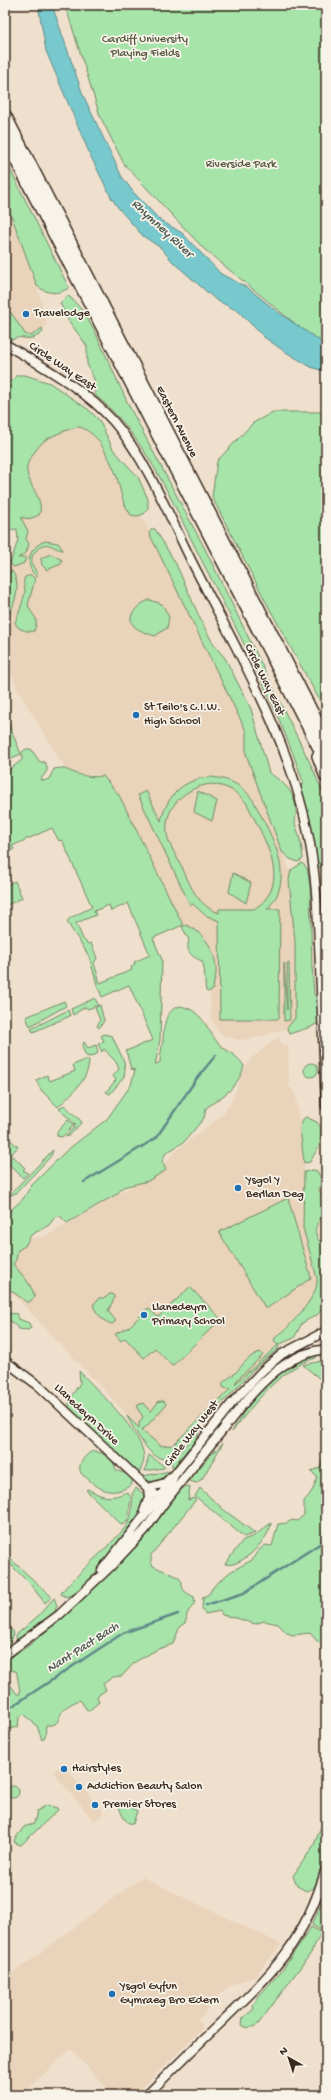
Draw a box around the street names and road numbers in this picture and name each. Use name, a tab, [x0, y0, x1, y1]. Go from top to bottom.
street label: Circle Way East	[26, 339, 99, 395]
street label: Eastern Avenue	[152, 384, 200, 461]
street label: Circle Way East	[241, 642, 288, 719]
street label: Llanedeyrn Drive	[51, 1381, 122, 1449]
street label: Circle Way West	[162, 1397, 223, 1470]

